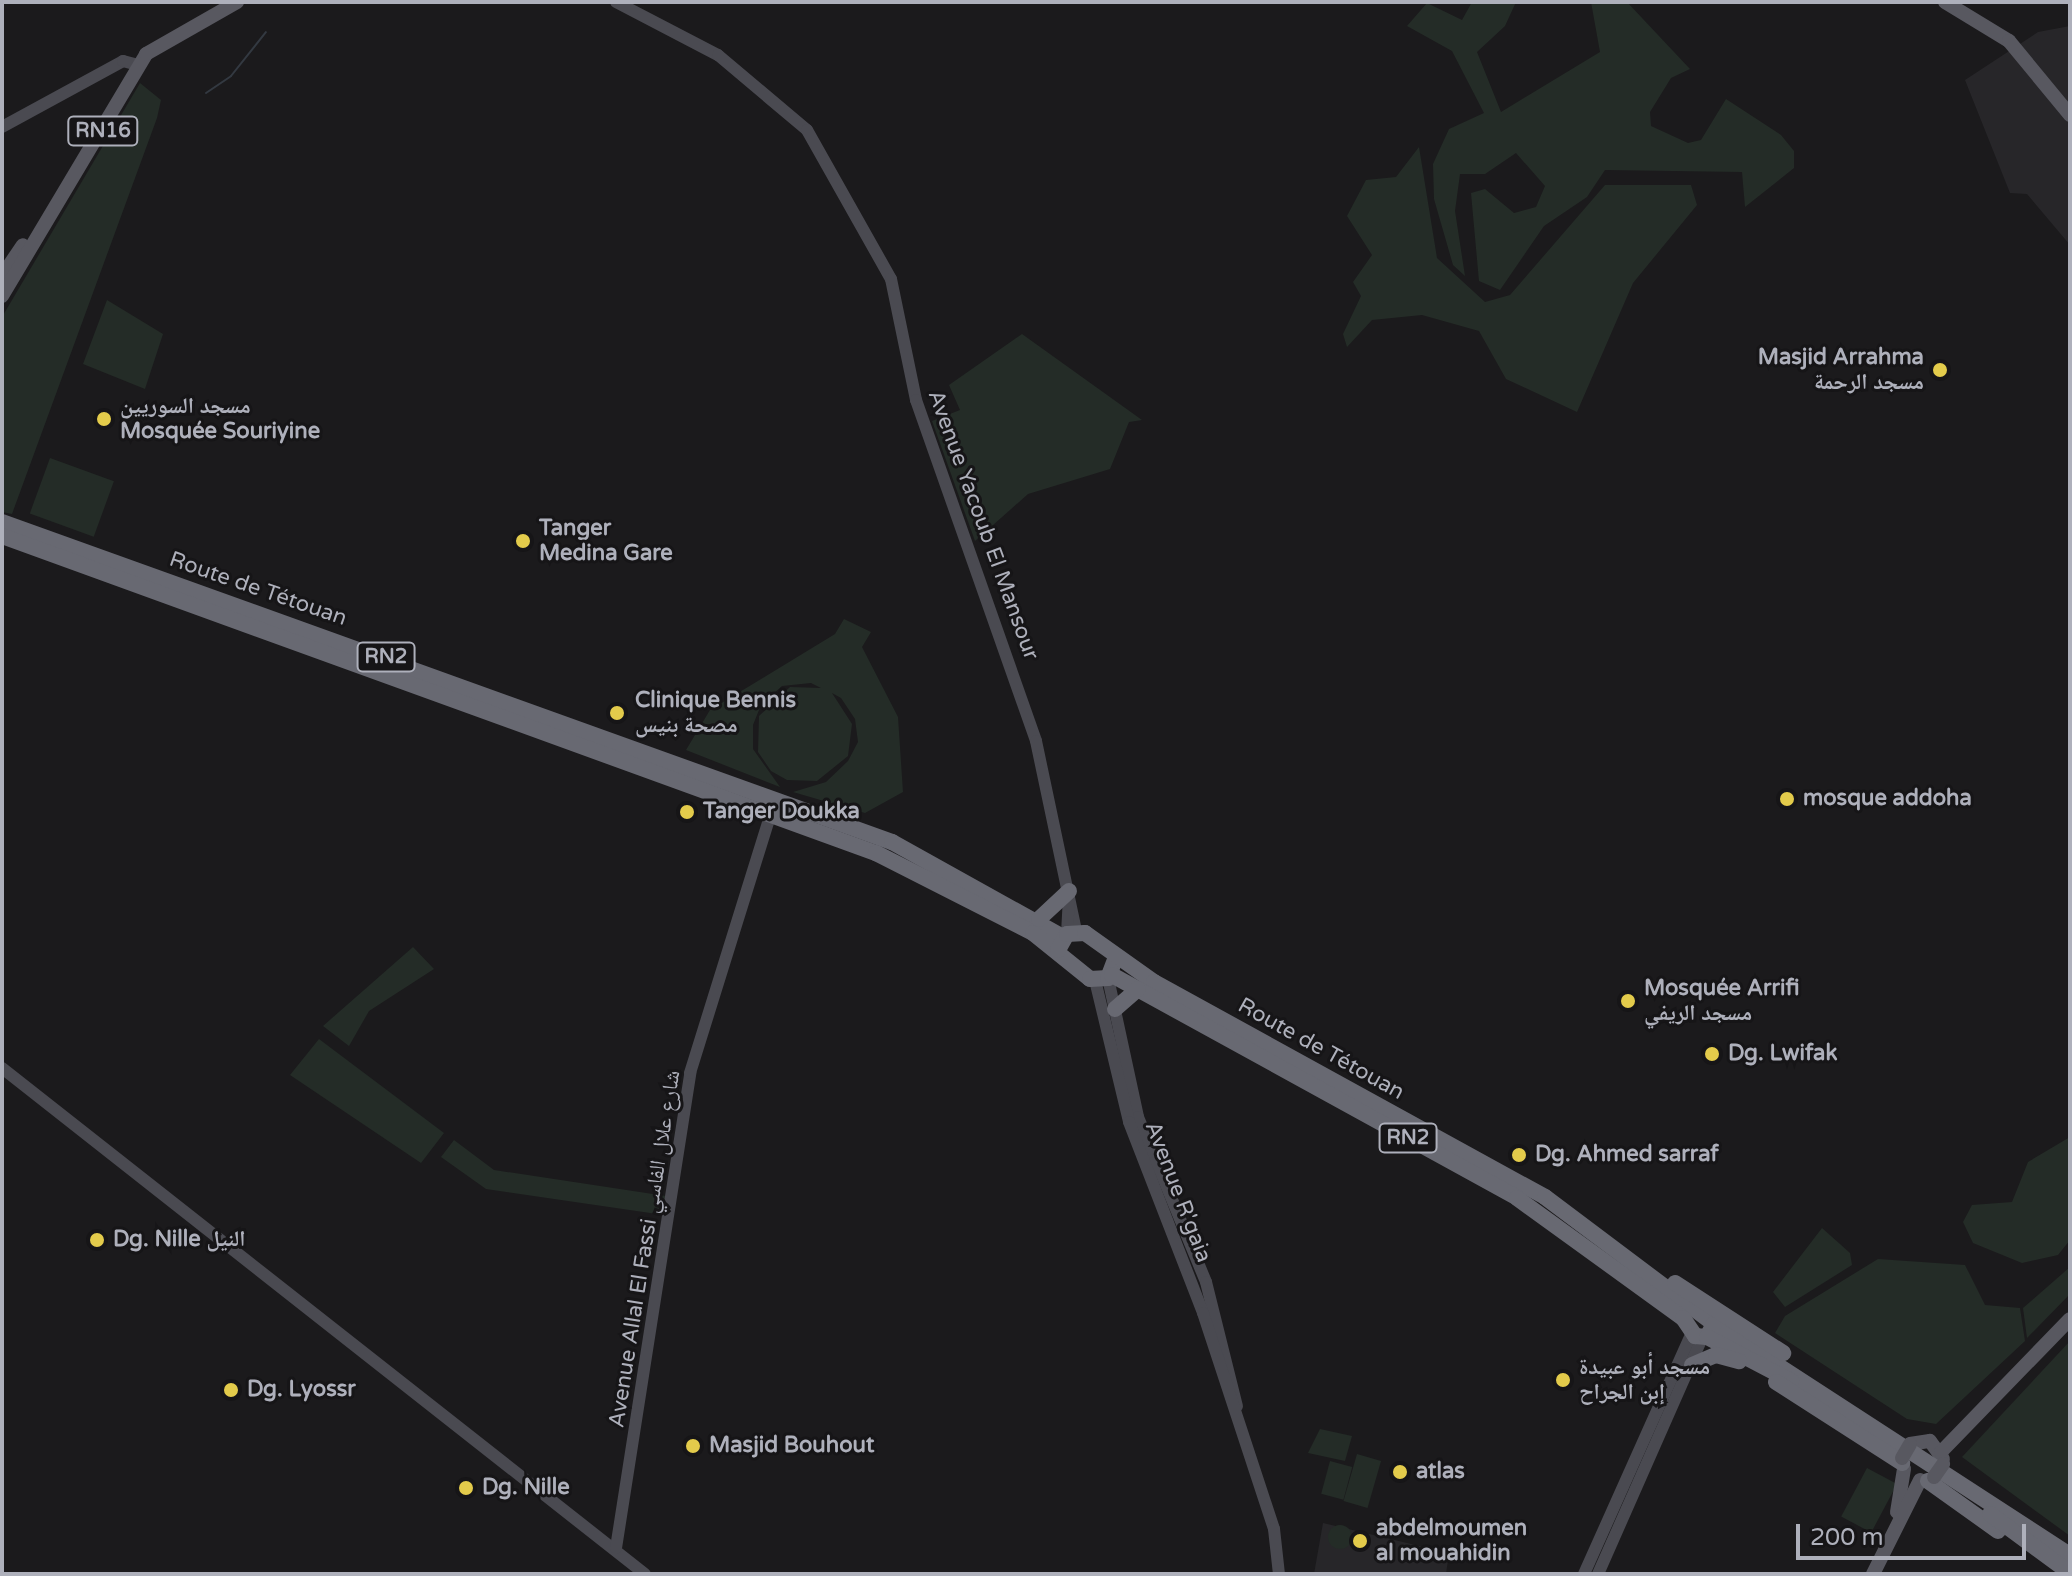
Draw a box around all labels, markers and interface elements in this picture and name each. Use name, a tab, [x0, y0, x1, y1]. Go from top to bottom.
road number: RN16	[67, 115, 139, 147]
place label: Masjid Arrahma مسجد الرحمة	[1758, 344, 1924, 396]
marker: Masjid Arrahma مسجد الرحمة	[1931, 361, 1949, 379]
street label: Avenue Yacoub El Mansour	[922, 387, 1044, 663]
place label: مسجد السوريين Mosquée Souriyine	[120, 393, 320, 444]
marker: مسجد السوريين Mosquée Souriyine	[95, 410, 113, 428]
place label: Tanger Medina Gare	[539, 515, 673, 566]
marker: Tanger Medina Gare	[514, 532, 532, 550]
street label: Route de Tétouan	[166, 546, 350, 632]
road number: RN2	[356, 641, 416, 673]
place label: Clinique Bennis مصحة بنيس	[635, 687, 796, 738]
marker: Clinique Bennis مصحة بنيس	[606, 702, 628, 724]
place label: mosque addoha	[1803, 786, 1972, 812]
marker: mosque addoha	[1778, 790, 1796, 808]
place label: Tanger Doukka	[703, 799, 860, 825]
marker: Tanger Doukka	[678, 803, 696, 821]
place label: Mosquée Arrifi مسجد الريفي	[1644, 975, 1799, 1026]
street label: Route de Tétouan	[1233, 992, 1409, 1106]
marker: Mosquée Arrifi مسجد الريفي	[1619, 992, 1637, 1010]
place label: Dg. Lwifak	[1728, 1041, 1837, 1067]
marker: Dg. Lwifak	[1703, 1045, 1721, 1063]
street label: Avenue Allal El Fassi شارع علال الفاسي	[604, 1068, 686, 1430]
street label: Avenue R'gaia	[1139, 1118, 1217, 1266]
road number: RN2	[1378, 1122, 1438, 1154]
place label: Dg. Ahmed sarraf	[1535, 1142, 1719, 1168]
marker: Dg. Ahmed sarraf	[1510, 1146, 1528, 1164]
place label: Dg. Nille النيل	[113, 1227, 245, 1253]
marker: Dg. Nille النيل	[88, 1231, 106, 1249]
place label: مسجد أبو عبيدة إبن الجراح	[1579, 1354, 1710, 1406]
marker: مسجد أبو عبيدة إبن الجراح	[1554, 1371, 1572, 1389]
place label: Dg. Lyossr	[247, 1377, 356, 1403]
marker: Dg. Lyossr	[222, 1381, 240, 1399]
place label: Masjid Bouhout	[709, 1433, 874, 1459]
marker: Masjid Bouhout	[684, 1437, 702, 1455]
place label: atlas	[1416, 1459, 1465, 1485]
marker: atlas	[1391, 1463, 1409, 1481]
place label: Dg. Nille	[482, 1475, 570, 1501]
marker: Dg. Nille	[457, 1479, 475, 1497]
scale bar	[1800, 1508, 2030, 1558]
place label: abdelmoumen al mouahidin	[1376, 1515, 1527, 1566]
text: 200 m	[1810, 1523, 1884, 1552]
marker: abdelmoumen al mouahidin	[1351, 1532, 1369, 1550]

